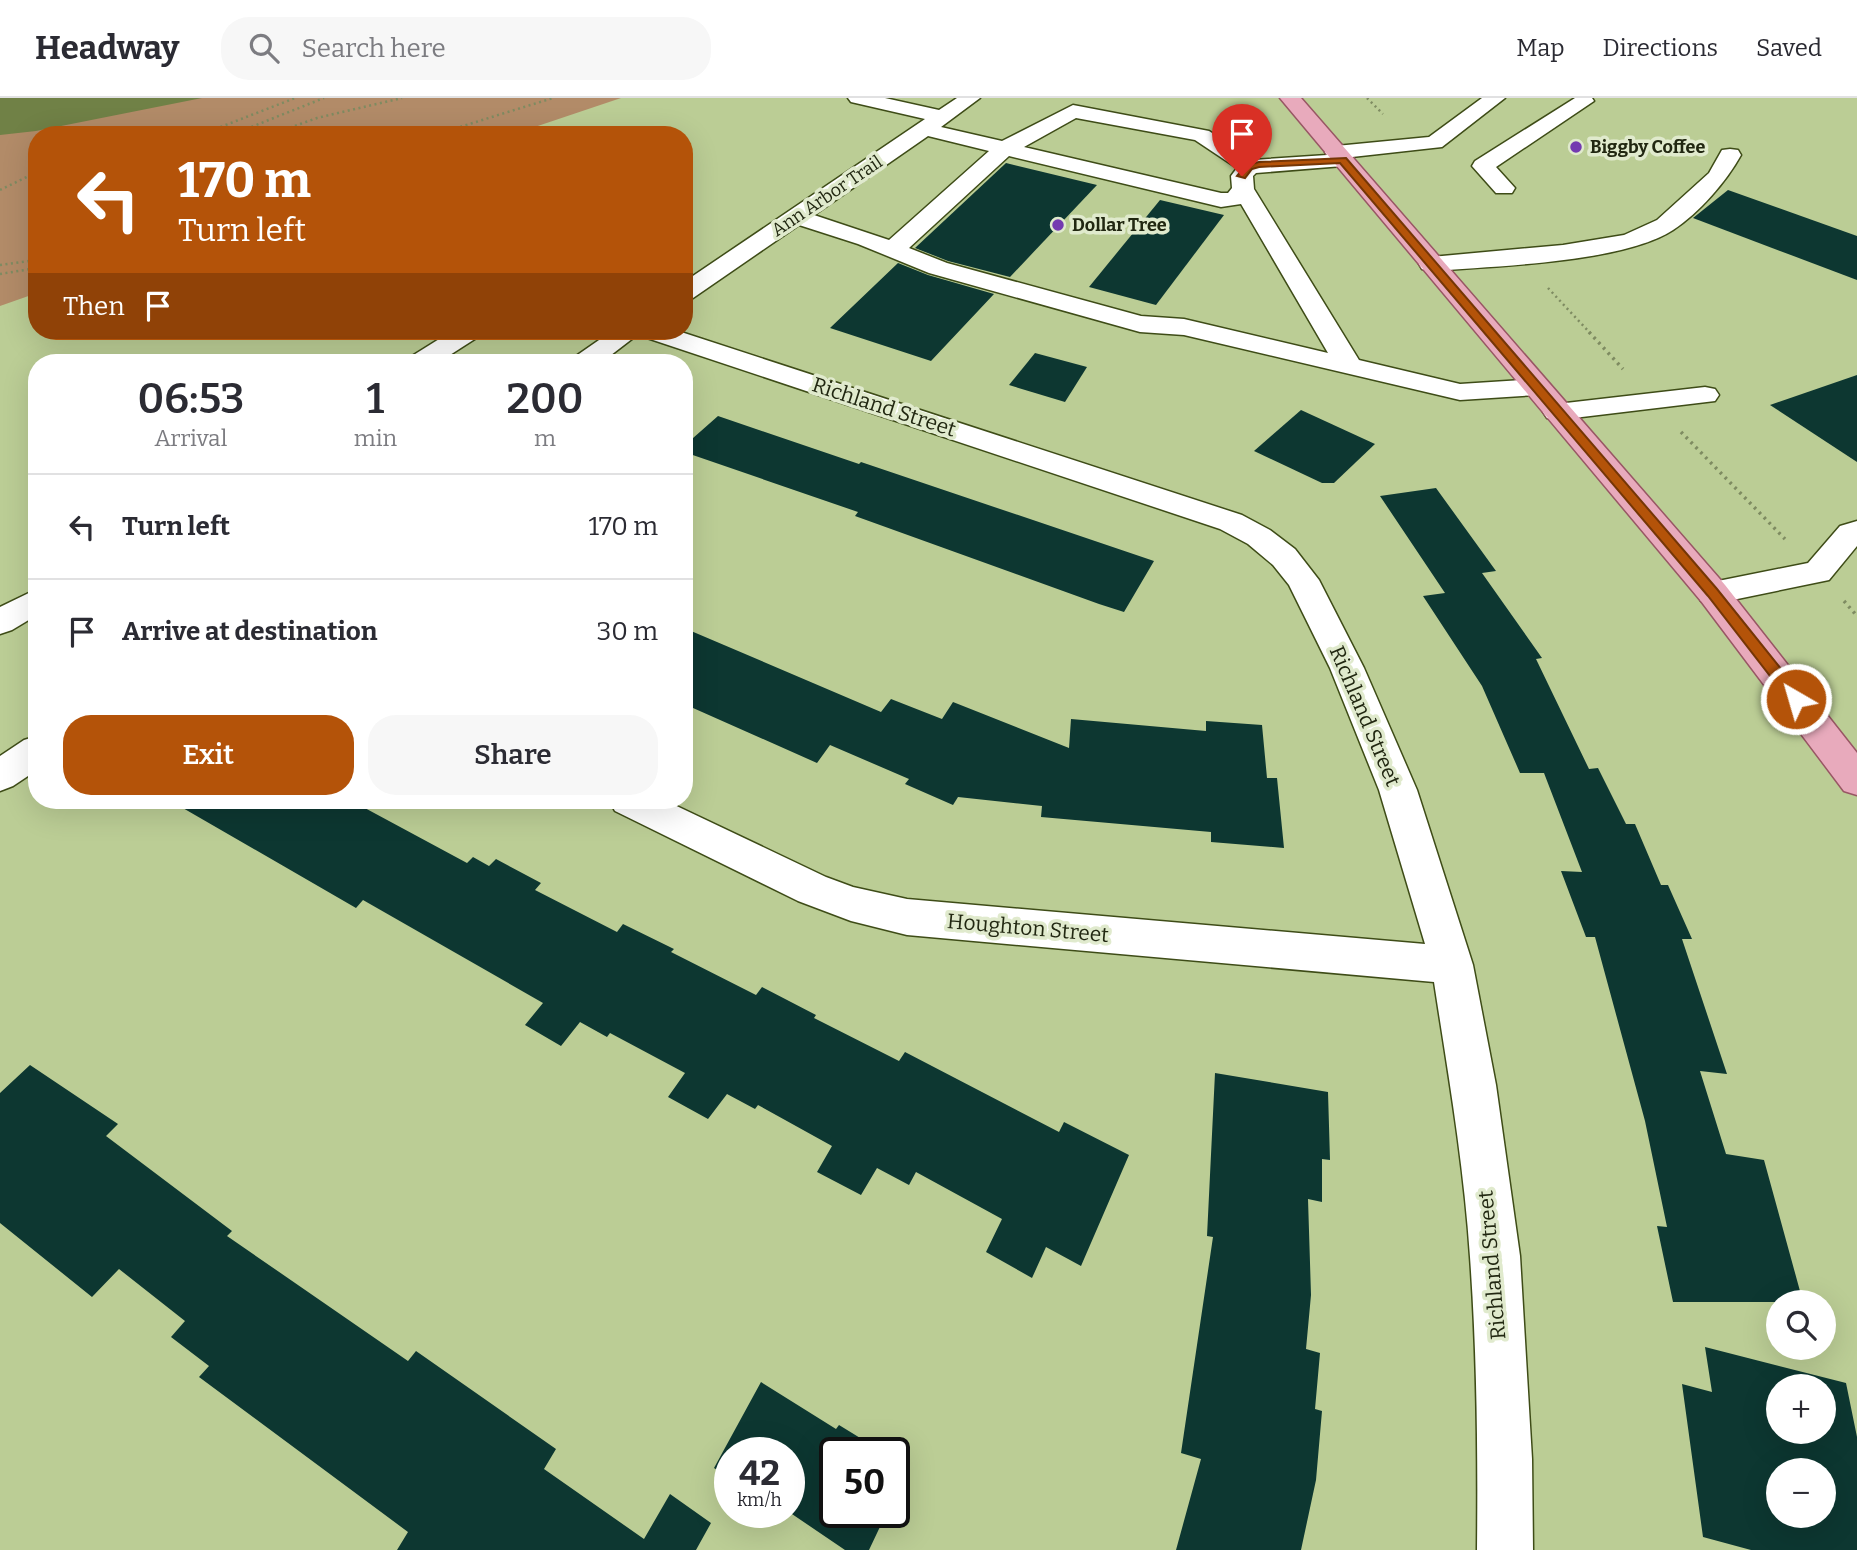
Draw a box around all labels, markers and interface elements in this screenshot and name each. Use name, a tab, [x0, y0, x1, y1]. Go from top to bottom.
search box	[221, 17, 711, 80]
text: Headway	[35, 28, 179, 68]
icon: search	[245, 29, 283, 67]
text: Search here	[301, 33, 446, 64]
text: Map	[1516, 34, 1565, 62]
text: Directions	[1603, 34, 1718, 62]
text: Saved	[1756, 34, 1822, 62]
pin	[1212, 104, 1272, 176]
icon: arrive	[1223, 115, 1261, 153]
place label: Biggby Coffee	[1590, 136, 1705, 158]
marker: Biggby Coffee	[1568, 139, 1584, 155]
text: 170 m	[178, 151, 311, 210]
street label: Ann Arbor Trail	[767, 151, 887, 241]
icon: left	[63, 154, 154, 245]
text: Turn left	[178, 211, 306, 249]
place label: Dollar Tree	[1072, 214, 1167, 236]
marker: Dollar Tree	[1050, 217, 1066, 233]
icon: arrive	[139, 287, 177, 325]
text: Then	[63, 291, 125, 322]
street label: Richland Street	[809, 371, 960, 443]
text: 06:53	[137, 374, 244, 424]
text: 1	[367, 374, 384, 424]
text: 200	[507, 374, 584, 424]
text: Arrival	[154, 424, 227, 452]
text: min	[354, 424, 397, 452]
text: m	[534, 424, 556, 452]
icon: left	[63, 508, 101, 546]
text: Turn left	[122, 511, 230, 542]
text: 170 m	[588, 511, 658, 542]
icon: arrive	[63, 613, 101, 651]
text: Arrive at destination	[122, 616, 377, 647]
text: 30 m	[597, 616, 658, 647]
street label: Richland Street	[1324, 642, 1406, 790]
position arrow	[1759, 662, 1833, 736]
button: Exit	[63, 715, 354, 795]
button: Share	[368, 715, 658, 795]
street label: Houghton Street	[946, 908, 1110, 948]
street label: Richland Street	[1472, 1189, 1511, 1341]
map controls	[1766, 1290, 1836, 1528]
button: search	[1766, 1290, 1836, 1360]
button: +	[1766, 1374, 1836, 1444]
speed limit sign: 50	[819, 1437, 910, 1528]
text: 42	[739, 1452, 780, 1494]
button: −	[1766, 1458, 1836, 1528]
text: km/h	[737, 1489, 782, 1511]

